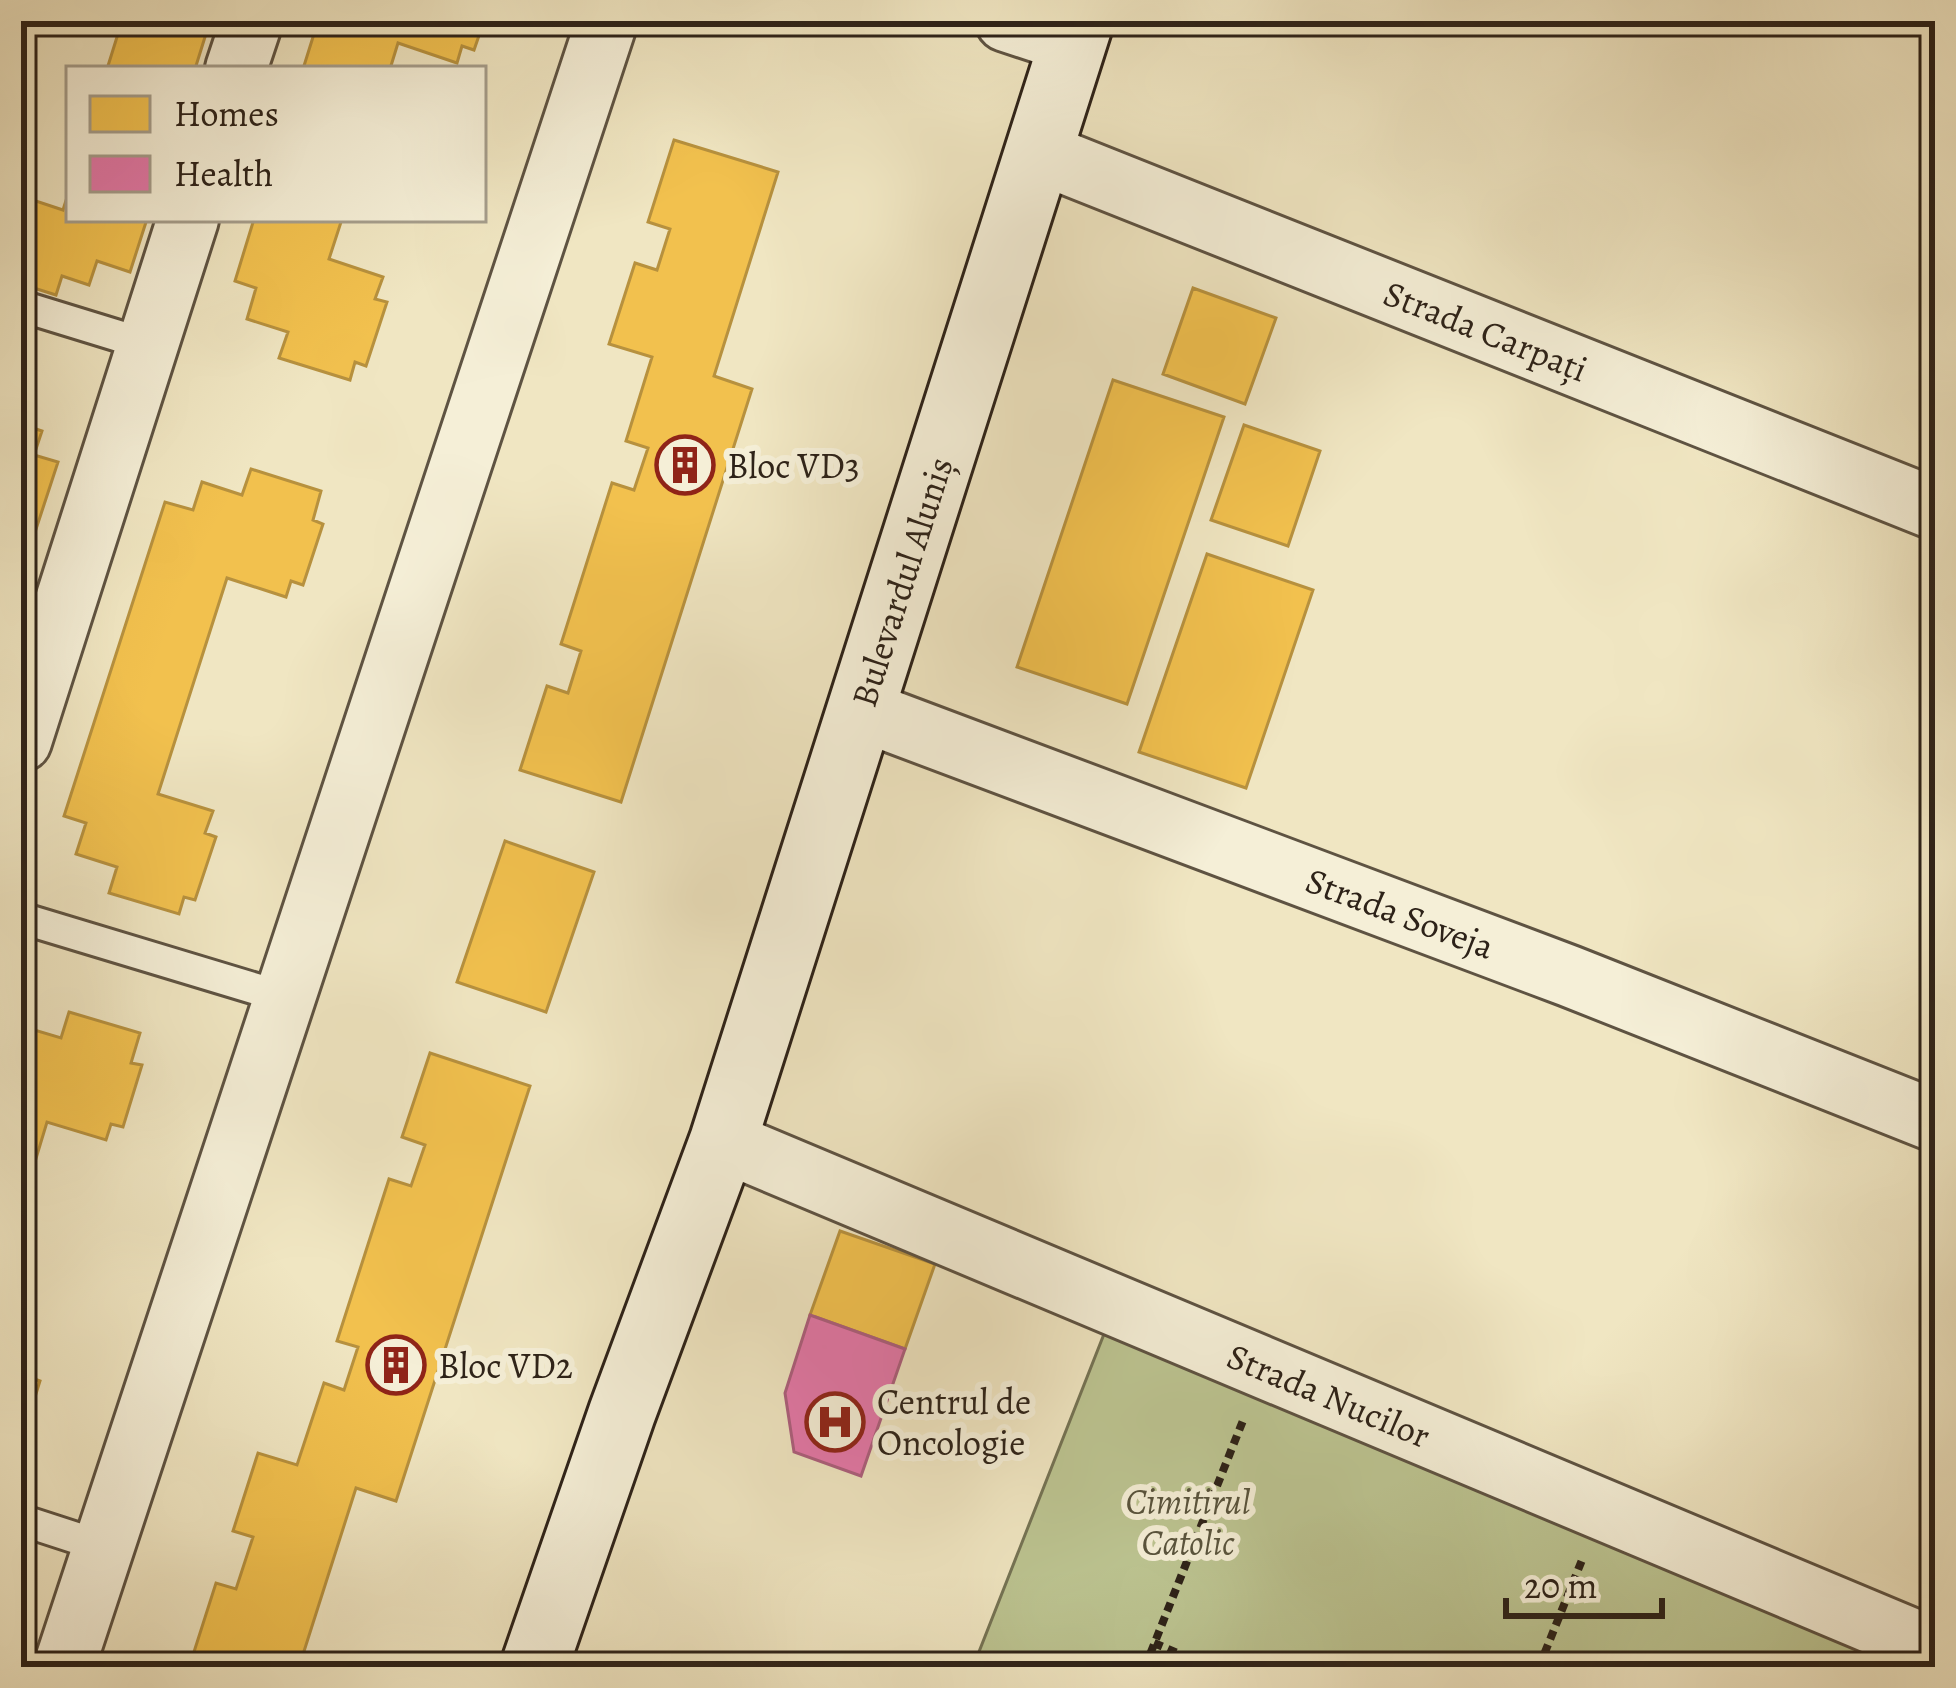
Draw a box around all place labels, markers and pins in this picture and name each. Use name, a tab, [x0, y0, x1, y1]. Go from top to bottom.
building icon: Bloc VD3	[654, 434, 716, 496]
place label: Bloc VD3	[727, 441, 860, 490]
building icon: Bloc VD2	[365, 1334, 427, 1396]
place label: Bloc VD2	[438, 1341, 573, 1390]
place label: Centrul de Oncologie	[877, 1377, 1031, 1467]
hospital icon: Centrul de Oncologie	[804, 1391, 866, 1453]

